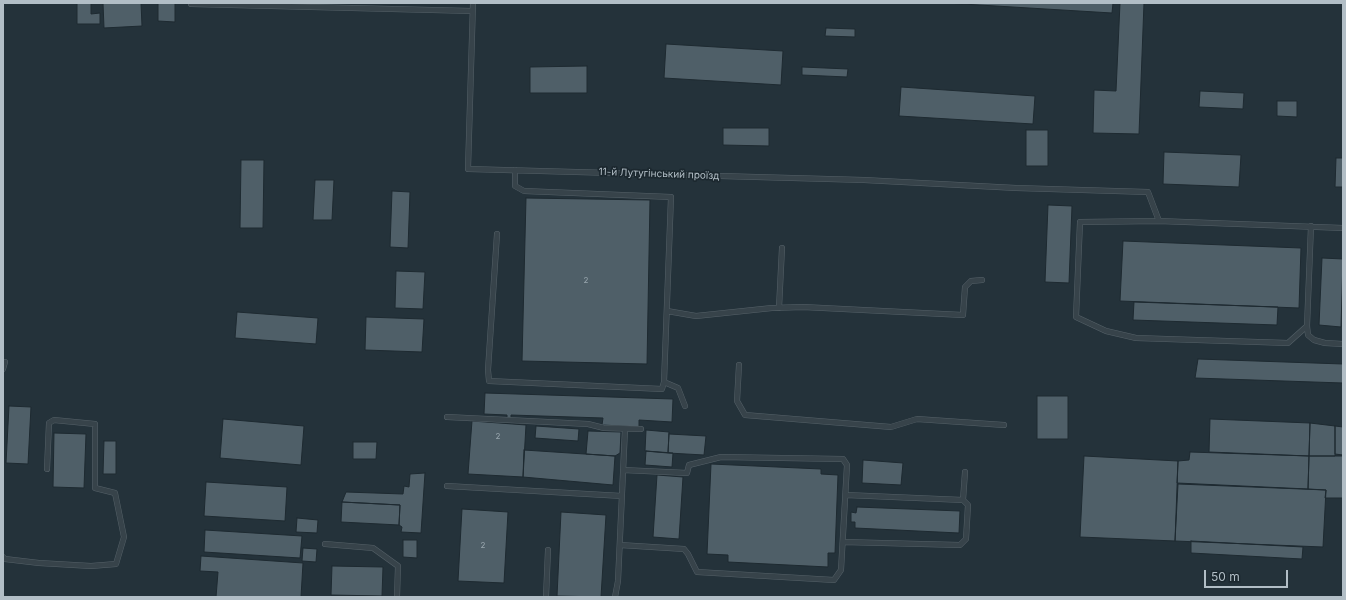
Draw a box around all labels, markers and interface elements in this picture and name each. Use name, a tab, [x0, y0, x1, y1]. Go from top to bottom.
street label: 11-й Лутугінський проїзд	[598, 166, 720, 182]
house number: 2	[584, 276, 588, 286]
house number: 2	[496, 432, 500, 442]
house number: 2	[481, 541, 485, 551]
scale bar	[1206, 562, 1290, 588]
text: 50 m	[1211, 569, 1240, 584]

